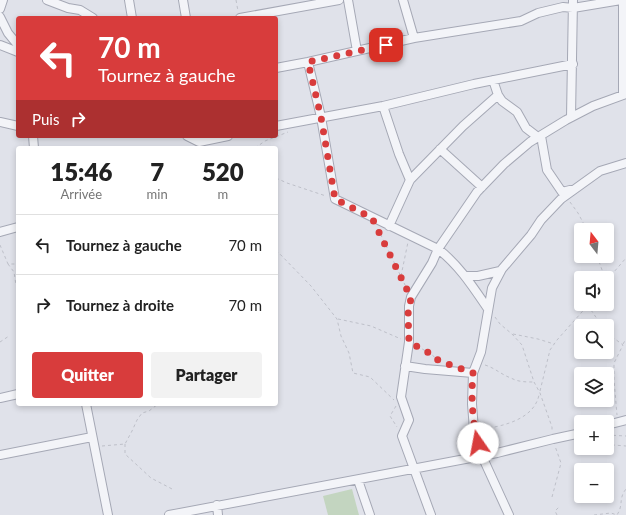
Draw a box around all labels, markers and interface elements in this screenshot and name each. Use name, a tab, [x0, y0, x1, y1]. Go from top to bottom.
pin	[369, 28, 403, 62]
text: 70 m	[98, 30, 161, 64]
icon: left	[32, 32, 84, 84]
icon: arrive	[375, 34, 397, 56]
text: Tournez à gauche	[98, 64, 236, 86]
icon: right	[67, 108, 89, 130]
text: Puis	[32, 110, 59, 128]
text: 15:46	[50, 157, 112, 186]
text: 7	[150, 157, 164, 186]
text: 520	[202, 157, 244, 186]
text: Arrivée	[60, 186, 102, 202]
text: min	[147, 186, 168, 202]
text: m	[217, 186, 228, 202]
north arrow	[574, 223, 614, 263]
map controls	[574, 223, 614, 503]
icon: left	[32, 234, 54, 256]
text: Tournez à gauche	[66, 236, 182, 254]
text: 70 m	[228, 236, 262, 254]
button: sound	[574, 271, 614, 311]
icon: right	[32, 294, 54, 316]
text: Tournez à droite	[66, 296, 174, 314]
text: 70 m	[228, 296, 262, 314]
button: search	[574, 319, 614, 359]
button: Quitter	[32, 352, 143, 398]
button: Partager	[151, 352, 262, 398]
button: layers	[574, 367, 614, 407]
button: +	[574, 415, 614, 455]
position arrow	[457, 422, 499, 464]
button: −	[574, 463, 614, 503]

